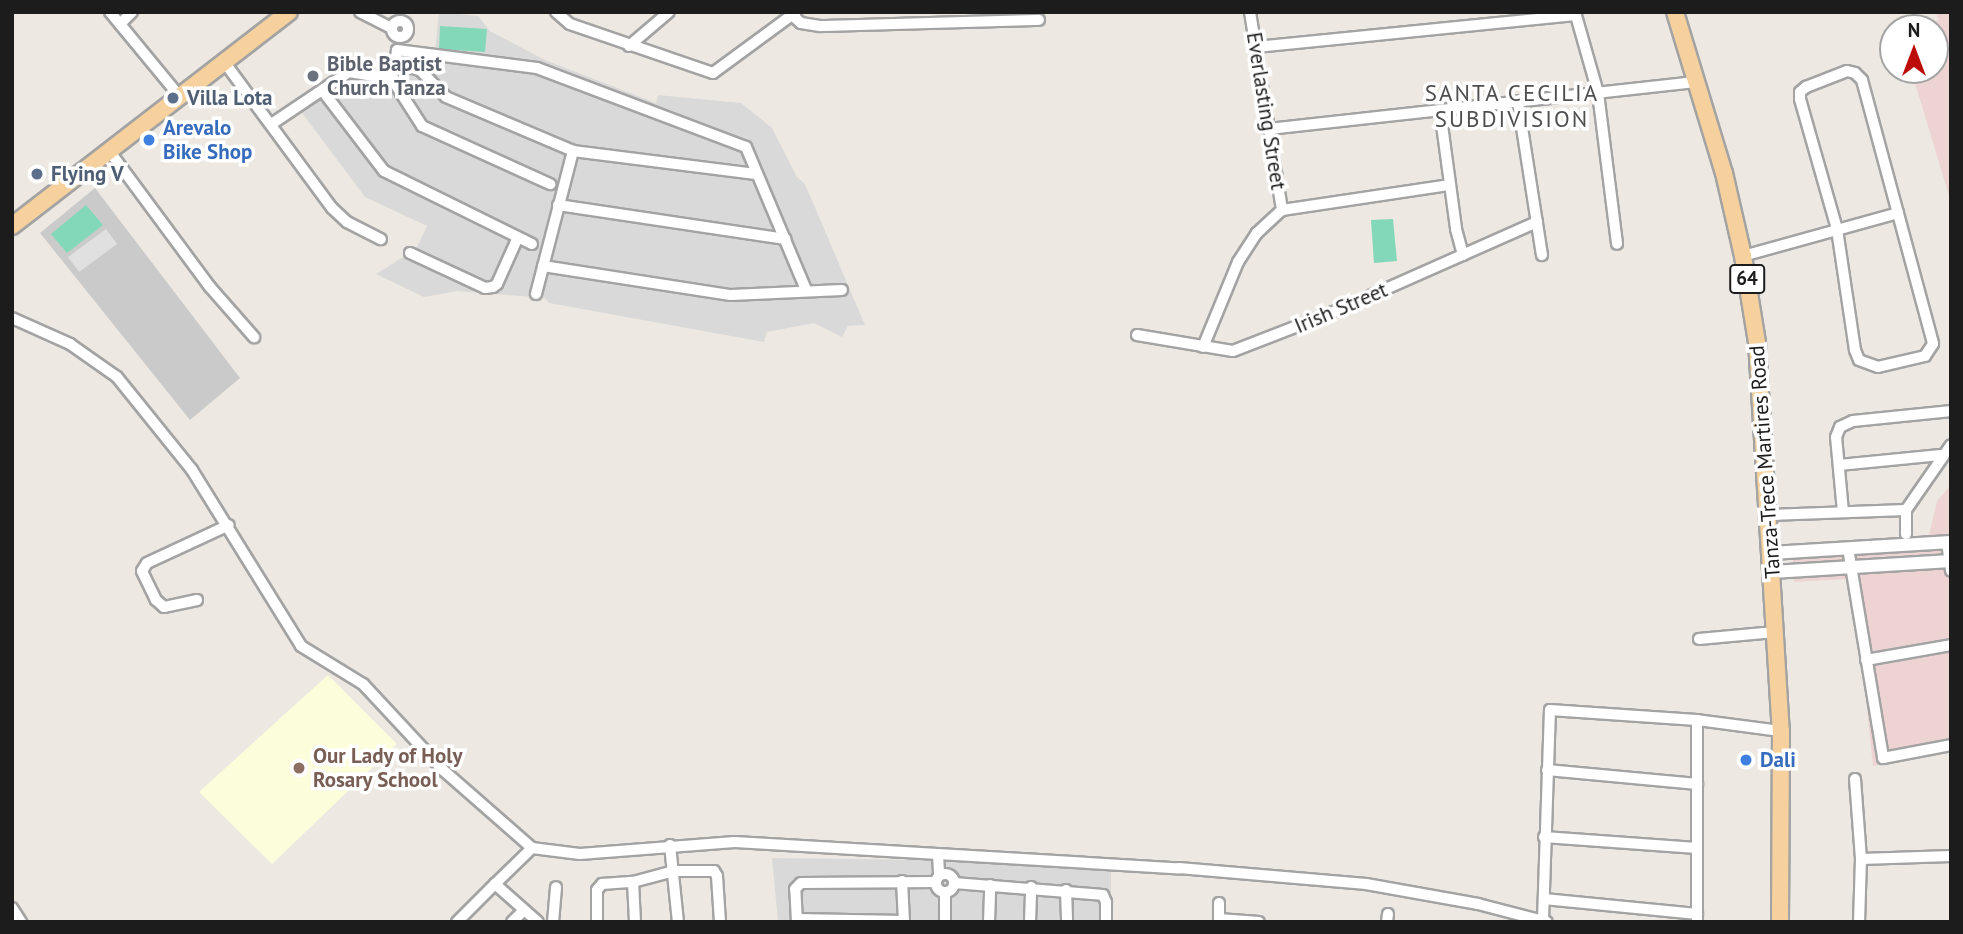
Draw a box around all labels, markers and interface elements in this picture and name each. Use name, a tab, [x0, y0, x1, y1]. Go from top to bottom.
north arrow	[1879, 14, 1949, 84]
text: N	[1908, 18, 1920, 42]
street label: Everlasting Street	[1241, 30, 1291, 192]
place label: Bible Baptist Church Tanza	[327, 51, 446, 101]
marker: Bible Baptist Church Tanza	[305, 68, 321, 84]
district label: SANTA CECILIA SUBDIVISION	[1426, 79, 1598, 133]
place label: Villa Lota	[187, 85, 272, 111]
marker: Villa Lota	[165, 90, 181, 106]
place label: Arevalo Bike Shop	[163, 115, 252, 165]
marker: Arevalo Bike Shop	[141, 132, 157, 148]
place label: Flying V	[51, 161, 124, 187]
marker: Flying V	[29, 166, 45, 182]
road number: 64	[1728, 264, 1766, 294]
street label: Irish Street	[1291, 277, 1391, 339]
street label: Tanza-Trece Martires Road	[1744, 345, 1786, 579]
place label: Our Lady of Holy Rosary School	[313, 743, 463, 793]
place label: Dali	[1760, 747, 1796, 773]
marker: Dali	[1738, 752, 1754, 768]
marker: Our Lady of Holy Rosary School	[291, 760, 307, 776]

